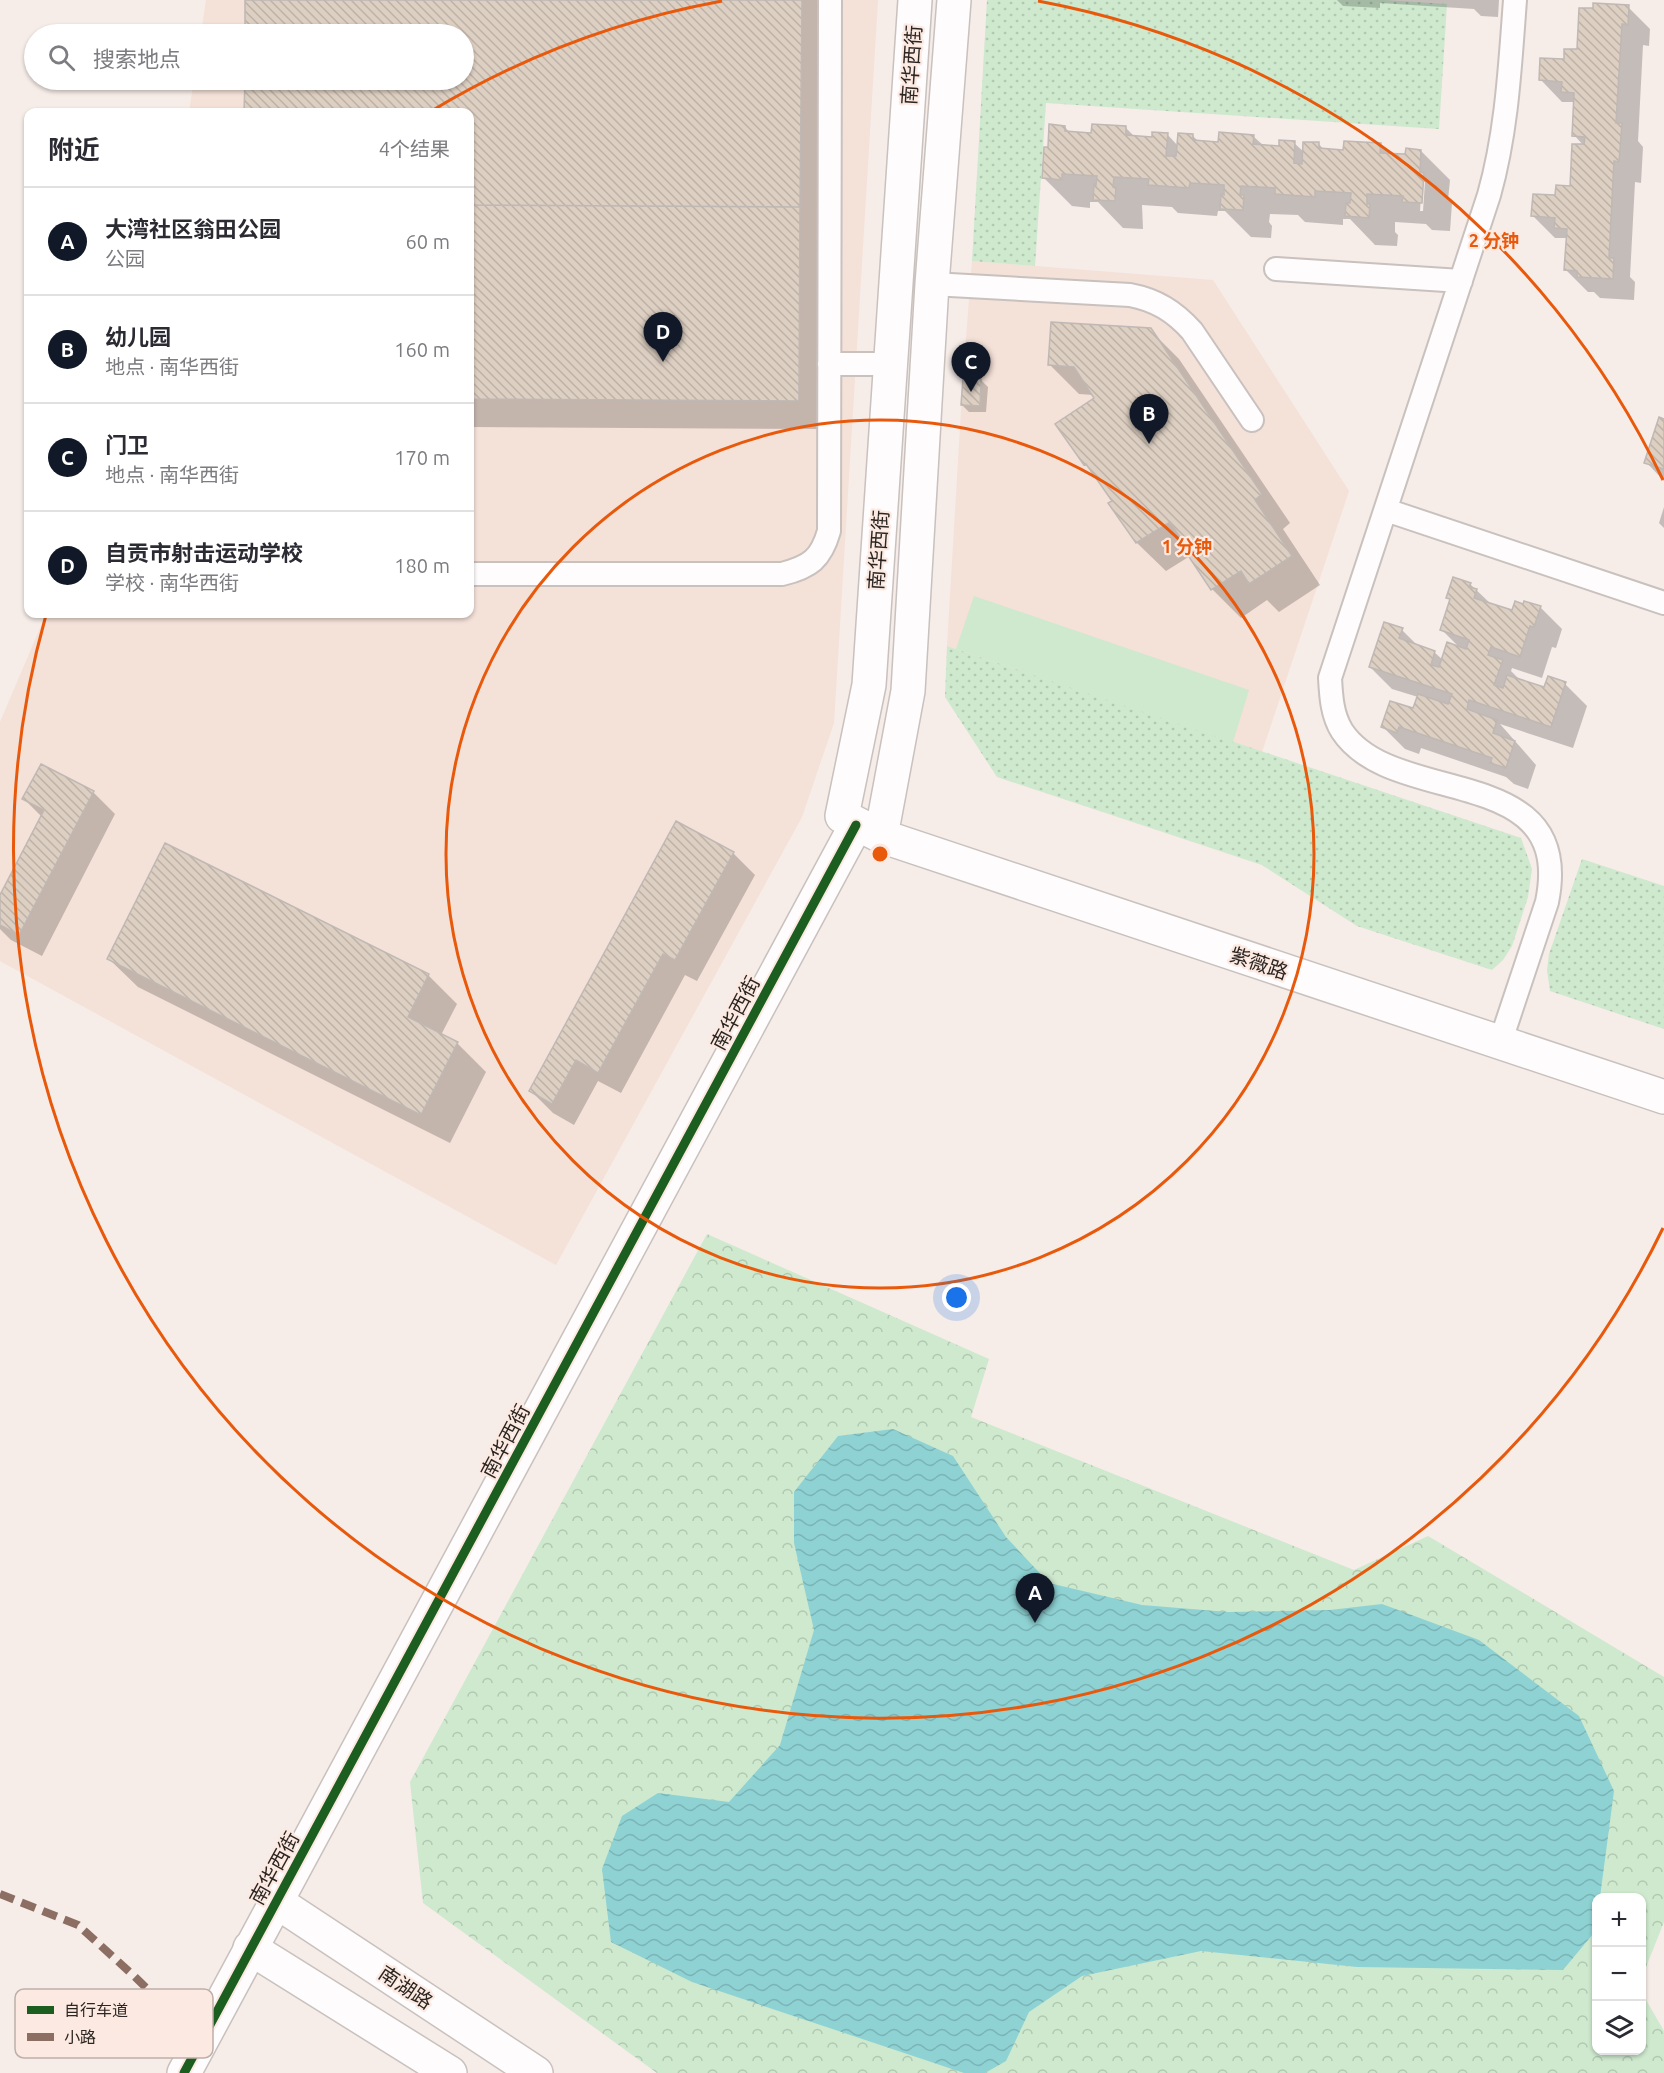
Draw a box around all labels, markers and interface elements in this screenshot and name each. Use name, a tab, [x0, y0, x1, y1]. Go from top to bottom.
search box	[24, 24, 474, 90]
street label: 南华西街	[897, 24, 925, 106]
icon: search	[45, 41, 78, 74]
text: 搜索地点	[93, 46, 181, 71]
text: 附近	[48, 135, 100, 164]
text: 4个结果	[379, 137, 450, 160]
text: 大湾社区翁田公园	[105, 216, 281, 241]
text: A	[60, 230, 75, 253]
text: 60 m	[406, 230, 450, 253]
text: 2 分钟	[1469, 230, 1519, 250]
text: 公园	[105, 247, 145, 270]
pin: D	[644, 312, 682, 362]
text: 幼儿园	[105, 324, 171, 349]
text: B	[61, 338, 74, 361]
text: 160 m	[394, 338, 450, 361]
pin: C	[952, 342, 990, 392]
text: 地点 · 南华西街	[105, 355, 239, 378]
pin: B	[1130, 394, 1168, 444]
text: 门卫	[105, 432, 149, 457]
text: C	[61, 446, 74, 469]
text: 170 m	[394, 446, 450, 469]
text: 地点 · 南华西街	[105, 463, 239, 486]
street label: 南华西街	[864, 509, 892, 591]
text: 1 分钟	[1162, 536, 1212, 556]
text: 自贡市射击运动学校	[105, 540, 303, 565]
text: D	[60, 554, 75, 577]
text: 180 m	[394, 554, 450, 577]
text: 学校 · 南华西街	[105, 571, 239, 594]
centre of rings	[870, 844, 890, 864]
street label: 紫薇路	[1227, 942, 1291, 984]
street label: 南华西街	[706, 972, 764, 1054]
your location	[942, 1283, 971, 1312]
street label: 南华西街	[476, 1400, 534, 1482]
pin: A	[1016, 1574, 1054, 1623]
street label: 南华西街	[245, 1827, 303, 1909]
map controls	[1592, 1893, 1646, 2055]
button: +	[1592, 1893, 1646, 1947]
button: −	[1592, 1947, 1646, 2001]
street label: 南湖路	[375, 1961, 437, 2013]
legend	[15, 1989, 213, 2058]
text: 自行车道	[64, 2001, 128, 2019]
button: layers	[1592, 2001, 1646, 2055]
text: 小路	[64, 2028, 96, 2046]

